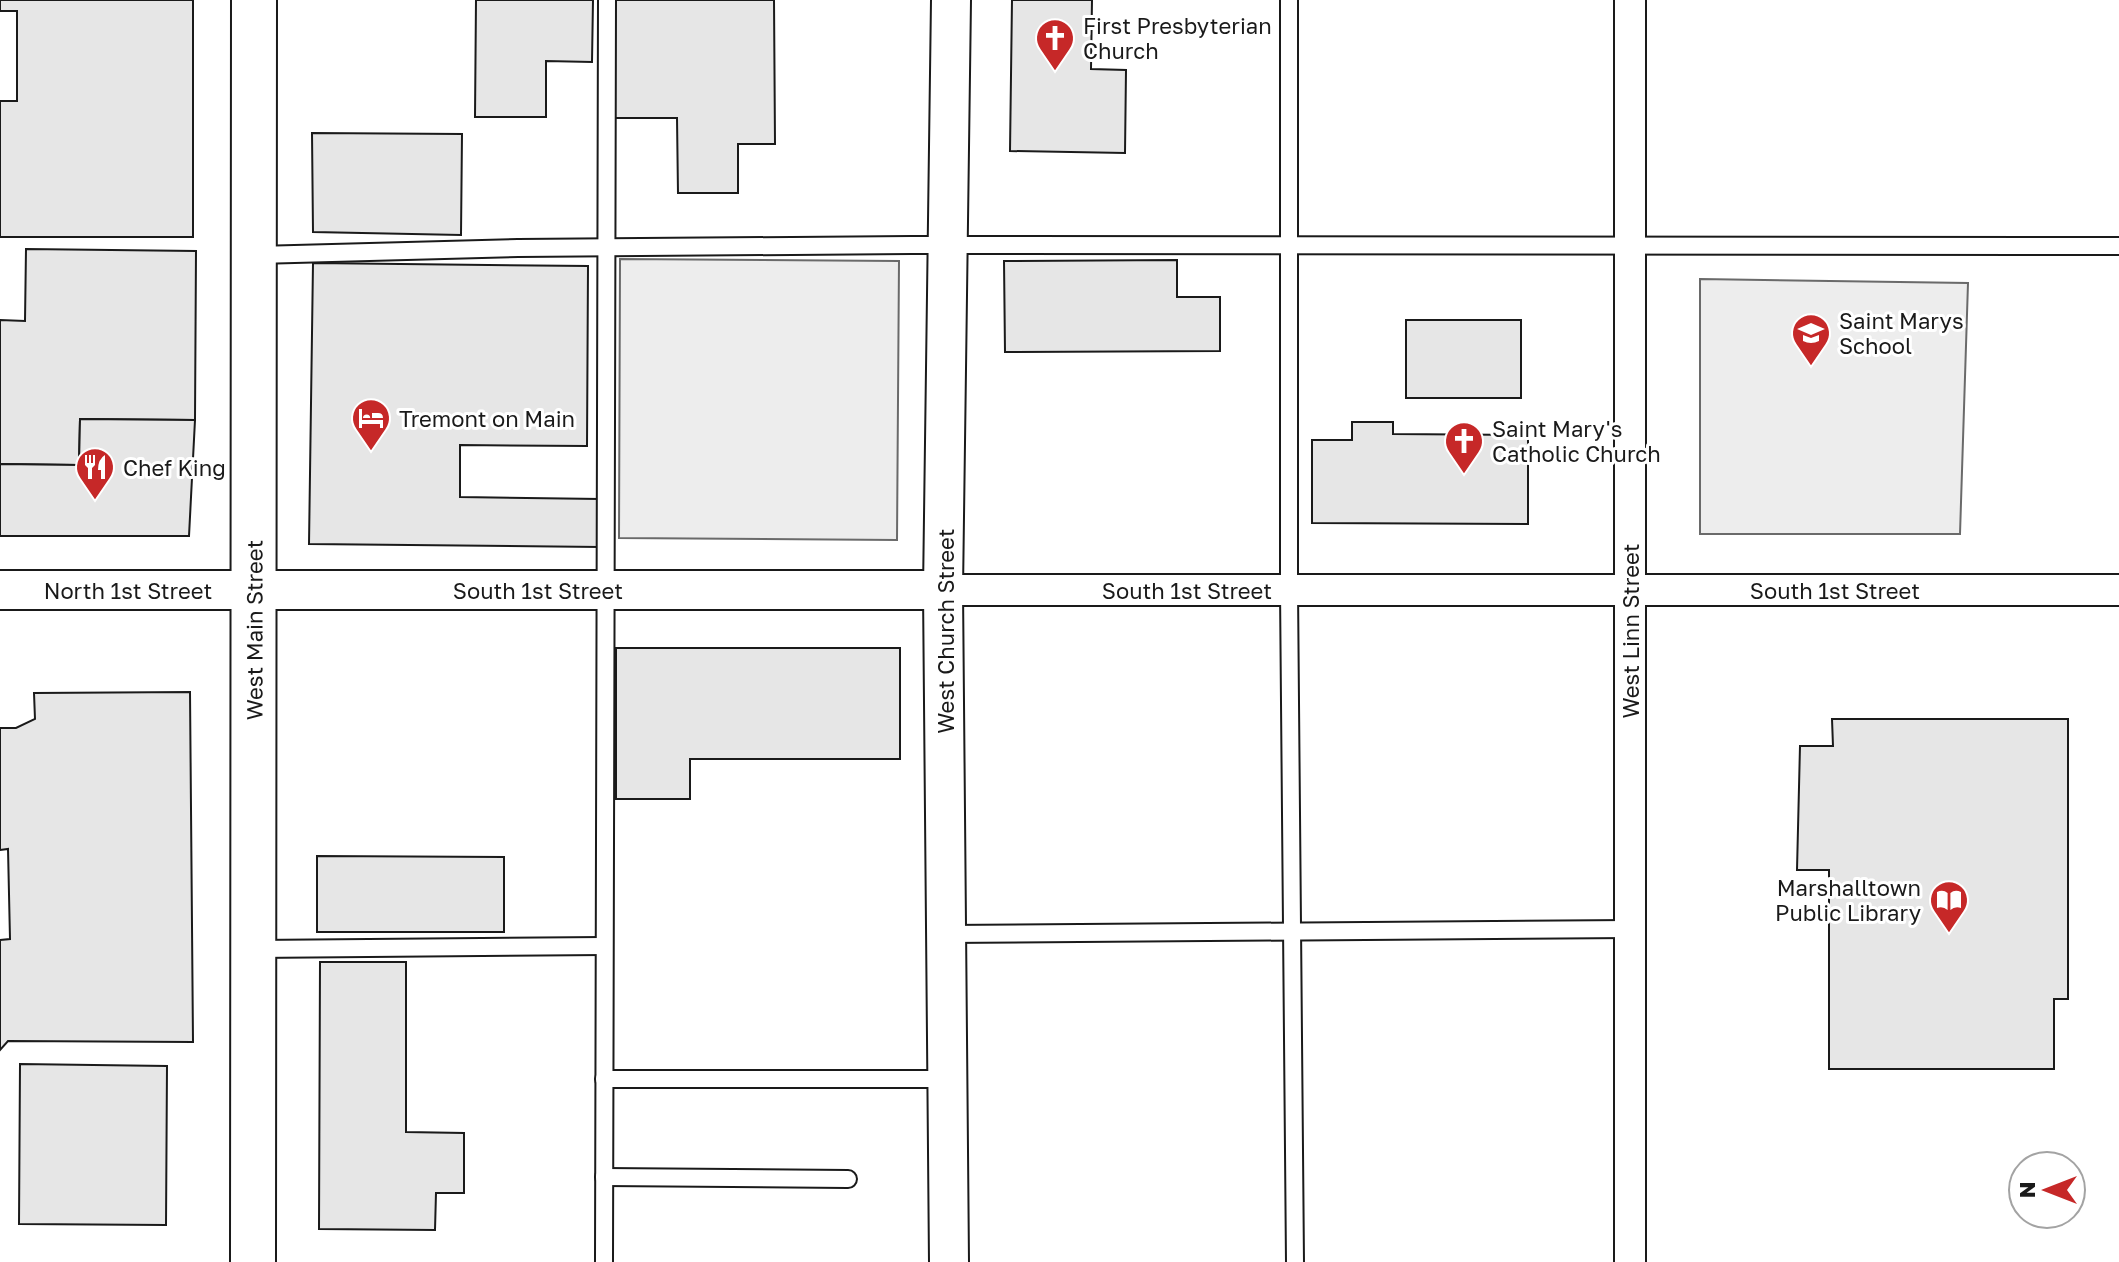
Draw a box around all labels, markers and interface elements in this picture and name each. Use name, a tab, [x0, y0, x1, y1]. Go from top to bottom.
place label: First Presbyterian Church	[1083, 12, 1272, 64]
church icon: First Presbyterian Church	[1034, 17, 1076, 72]
place label: Saint Marys School	[1839, 307, 1964, 359]
school or university icon: Saint Marys School	[1790, 312, 1832, 367]
hotel icon: Tremont on Main	[350, 397, 392, 452]
place label: Tremont on Main	[399, 405, 575, 432]
place label: Saint Mary's Catholic Church	[1492, 415, 1661, 467]
church icon: Saint Mary's Catholic Church	[1443, 420, 1485, 475]
restaurant icon: Chef King	[74, 446, 116, 501]
place label: Chef King	[123, 454, 226, 481]
street label: West Church Street	[932, 528, 959, 734]
street label: West Main Street	[240, 540, 267, 720]
street label: West Linn Street	[1617, 543, 1644, 719]
street label: North 1st Street	[44, 577, 212, 604]
street label: South 1st Street	[453, 577, 623, 604]
street label: South 1st Street	[1102, 577, 1272, 604]
street label: South 1st Street	[1750, 577, 1920, 604]
place label: Marshalltown Public Library	[1775, 874, 1921, 926]
library icon: Marshalltown Public Library	[1928, 879, 1970, 934]
north arrow	[2007, 1150, 2087, 1230]
text: N	[2013, 1182, 2040, 1198]

